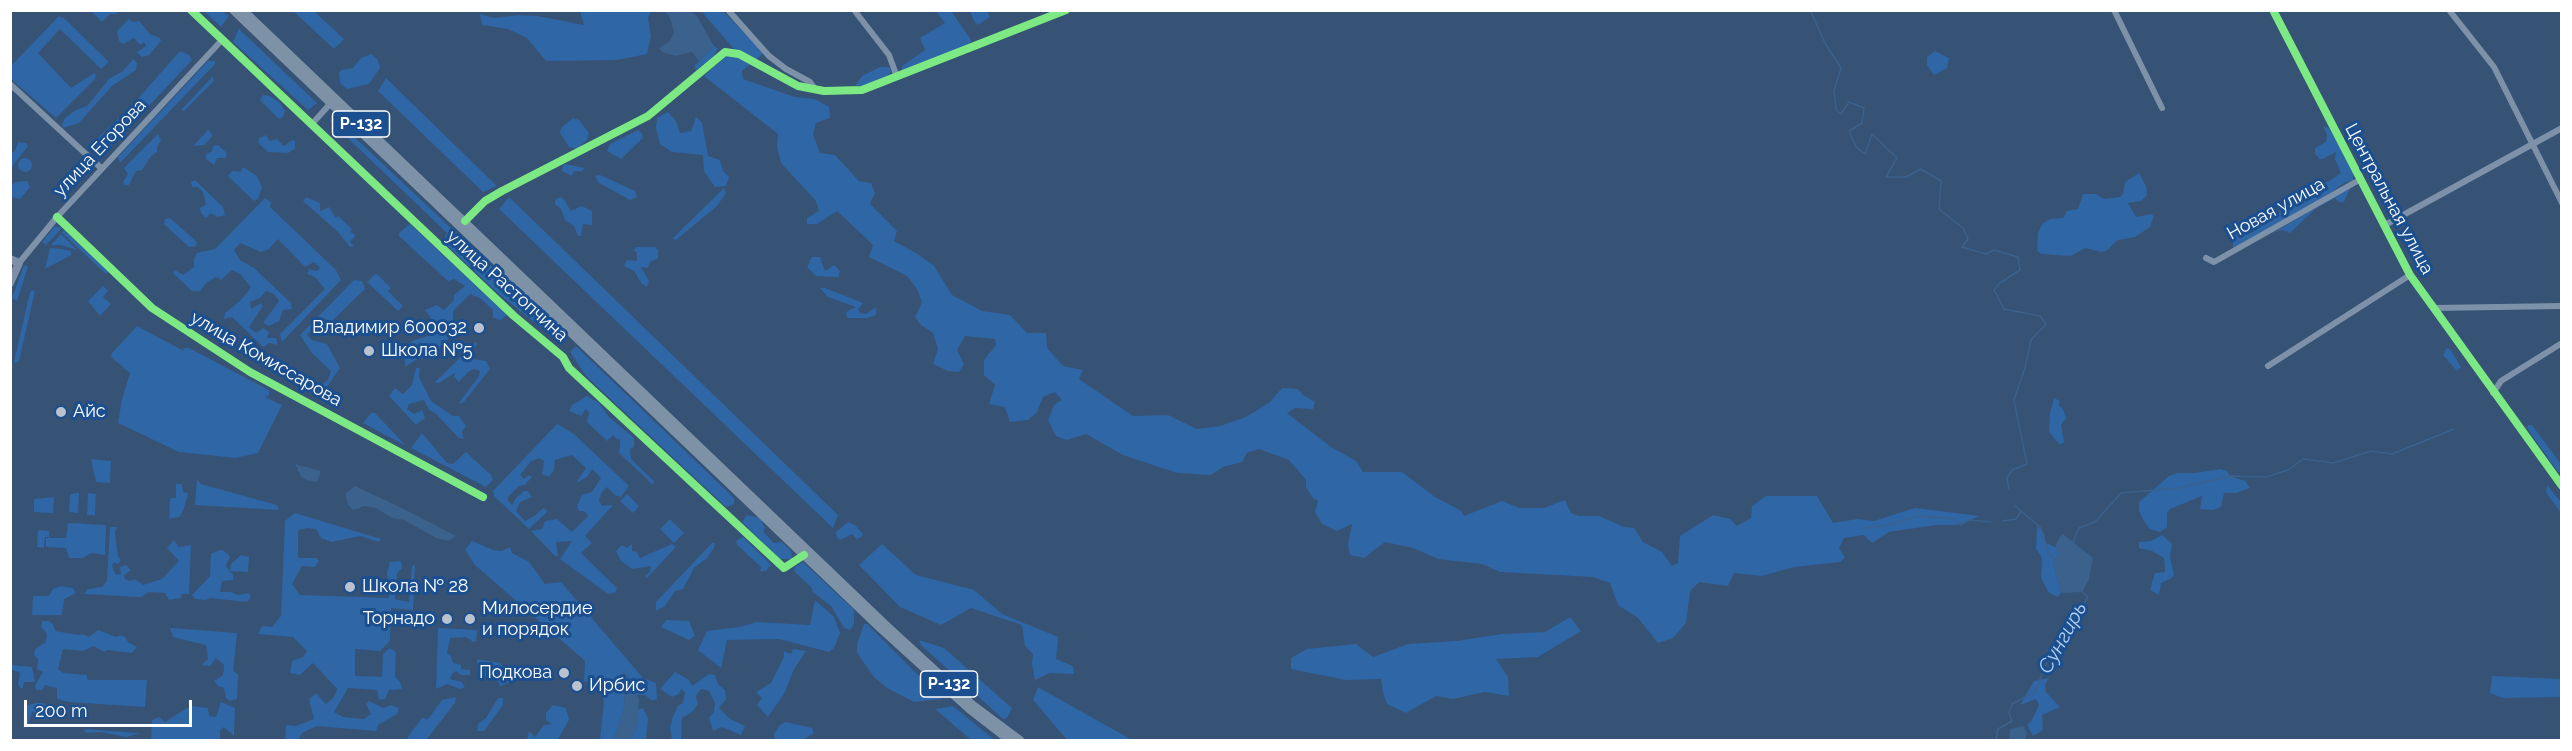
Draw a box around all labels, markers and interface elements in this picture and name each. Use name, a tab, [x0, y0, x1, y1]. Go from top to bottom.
street label: улица Егорова	[49, 95, 151, 201]
road number: Р-132	[332, 111, 389, 137]
street label: Центральная улица	[2340, 120, 2438, 278]
street label: Новая улица	[2223, 173, 2329, 245]
street label: улица Растопчина	[442, 226, 572, 346]
street label: улица Комиссарова	[186, 307, 346, 411]
place label: Владимир 600032	[312, 317, 467, 339]
marker: Владимир 600032	[472, 321, 486, 335]
place label: Школа №5	[381, 340, 473, 362]
marker: Школа №5	[362, 344, 376, 358]
place label: Айс	[73, 401, 106, 423]
marker: Айс	[54, 405, 68, 419]
place label: Школа № 28	[362, 576, 468, 598]
marker: Школа № 28	[343, 580, 357, 594]
place label: Милосердие и порядок	[482, 598, 593, 640]
water label: Сунгирь	[2033, 598, 2093, 678]
place label: Торнадо	[363, 608, 435, 630]
marker: Торнадо	[440, 612, 454, 626]
marker: Милосердие и порядок	[463, 612, 477, 626]
place label: Подкова	[479, 662, 552, 684]
marker: Подкова	[557, 666, 571, 680]
road number: Р-132	[920, 671, 978, 697]
place label: Ирбис	[589, 675, 645, 697]
marker: Ирбис	[570, 679, 584, 693]
scale bar	[27, 688, 195, 726]
text: 200 m	[35, 700, 88, 721]

